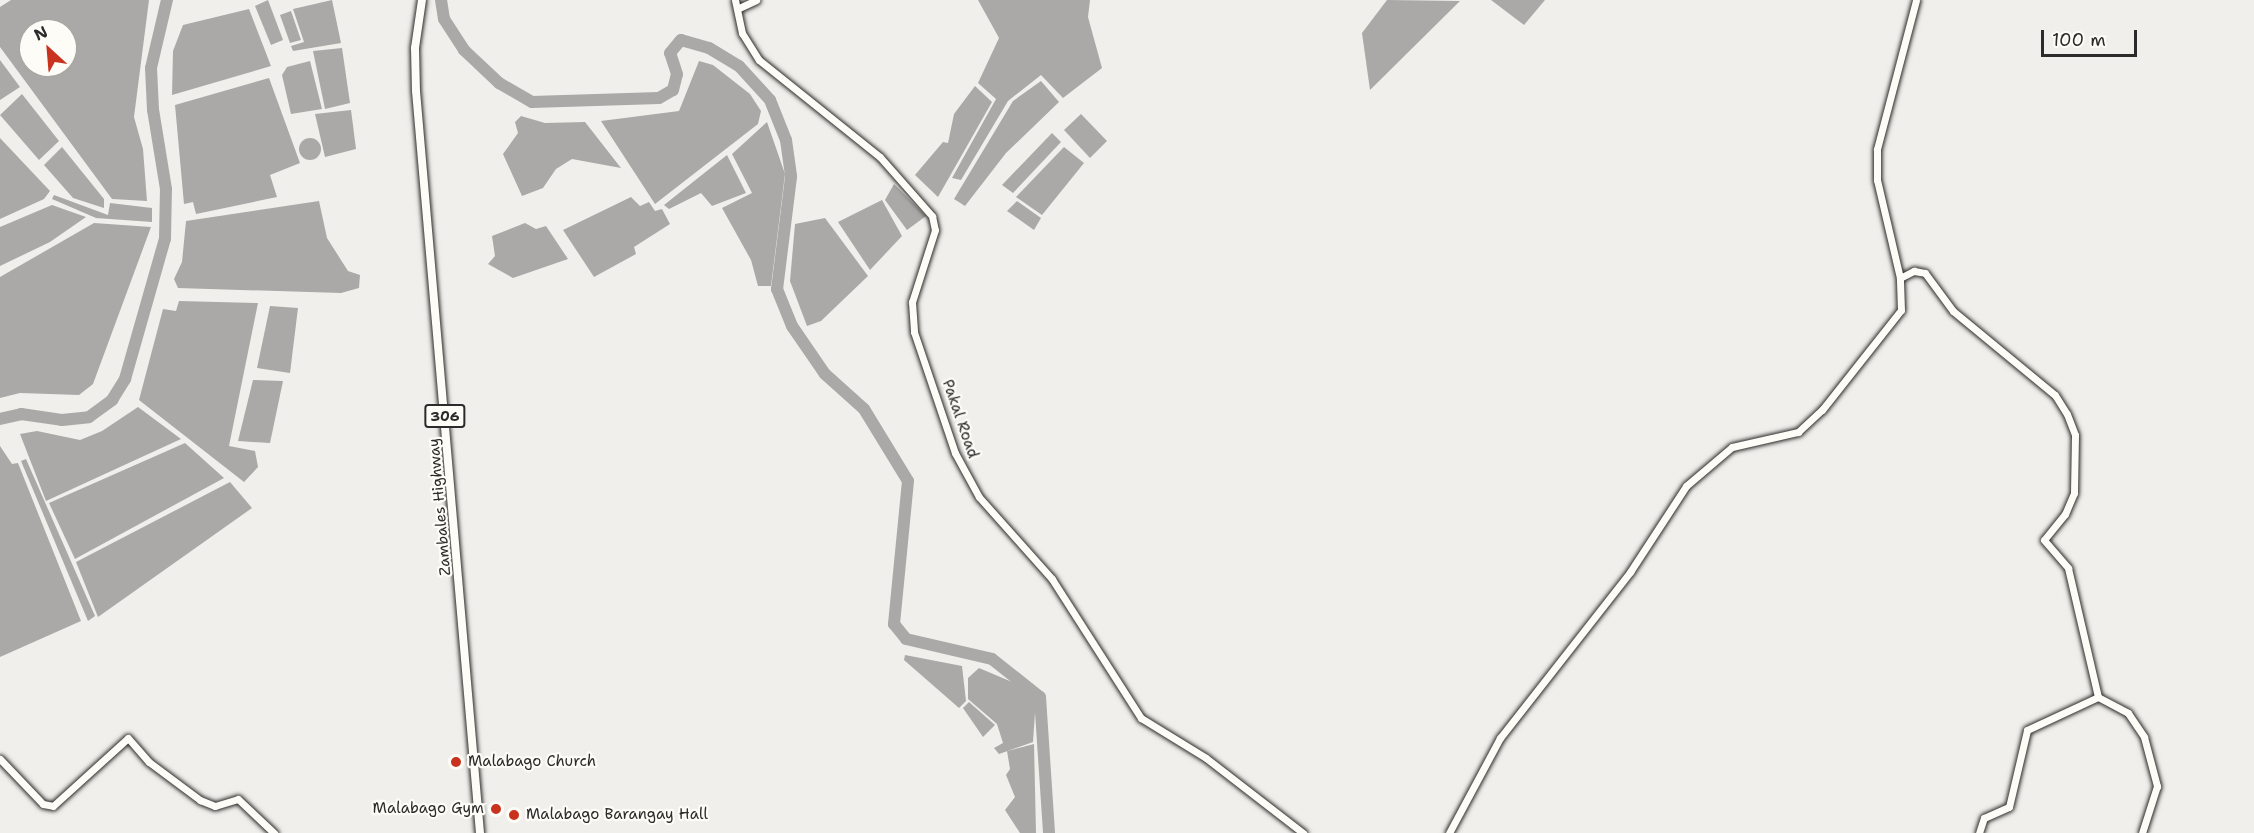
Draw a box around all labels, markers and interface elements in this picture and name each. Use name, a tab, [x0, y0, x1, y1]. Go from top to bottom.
north arrow	[18, 18, 78, 78]
scale bar	[2044, 18, 2140, 56]
text: N	[30, 21, 51, 45]
text: 100 m	[2052, 28, 2106, 52]
street label: Pakal Road	[938, 377, 982, 461]
road number: 306	[424, 405, 466, 427]
street label: Zambales Highway	[425, 438, 455, 576]
place label: Malabago Church	[468, 753, 596, 771]
marker: Malabago Church	[449, 755, 463, 769]
place label: Malabago Gym	[373, 800, 484, 818]
marker: Malabago Gym	[489, 802, 503, 816]
place label: Malabago Barangay Hall	[526, 806, 708, 824]
marker: Malabago Barangay Hall	[507, 808, 521, 822]

